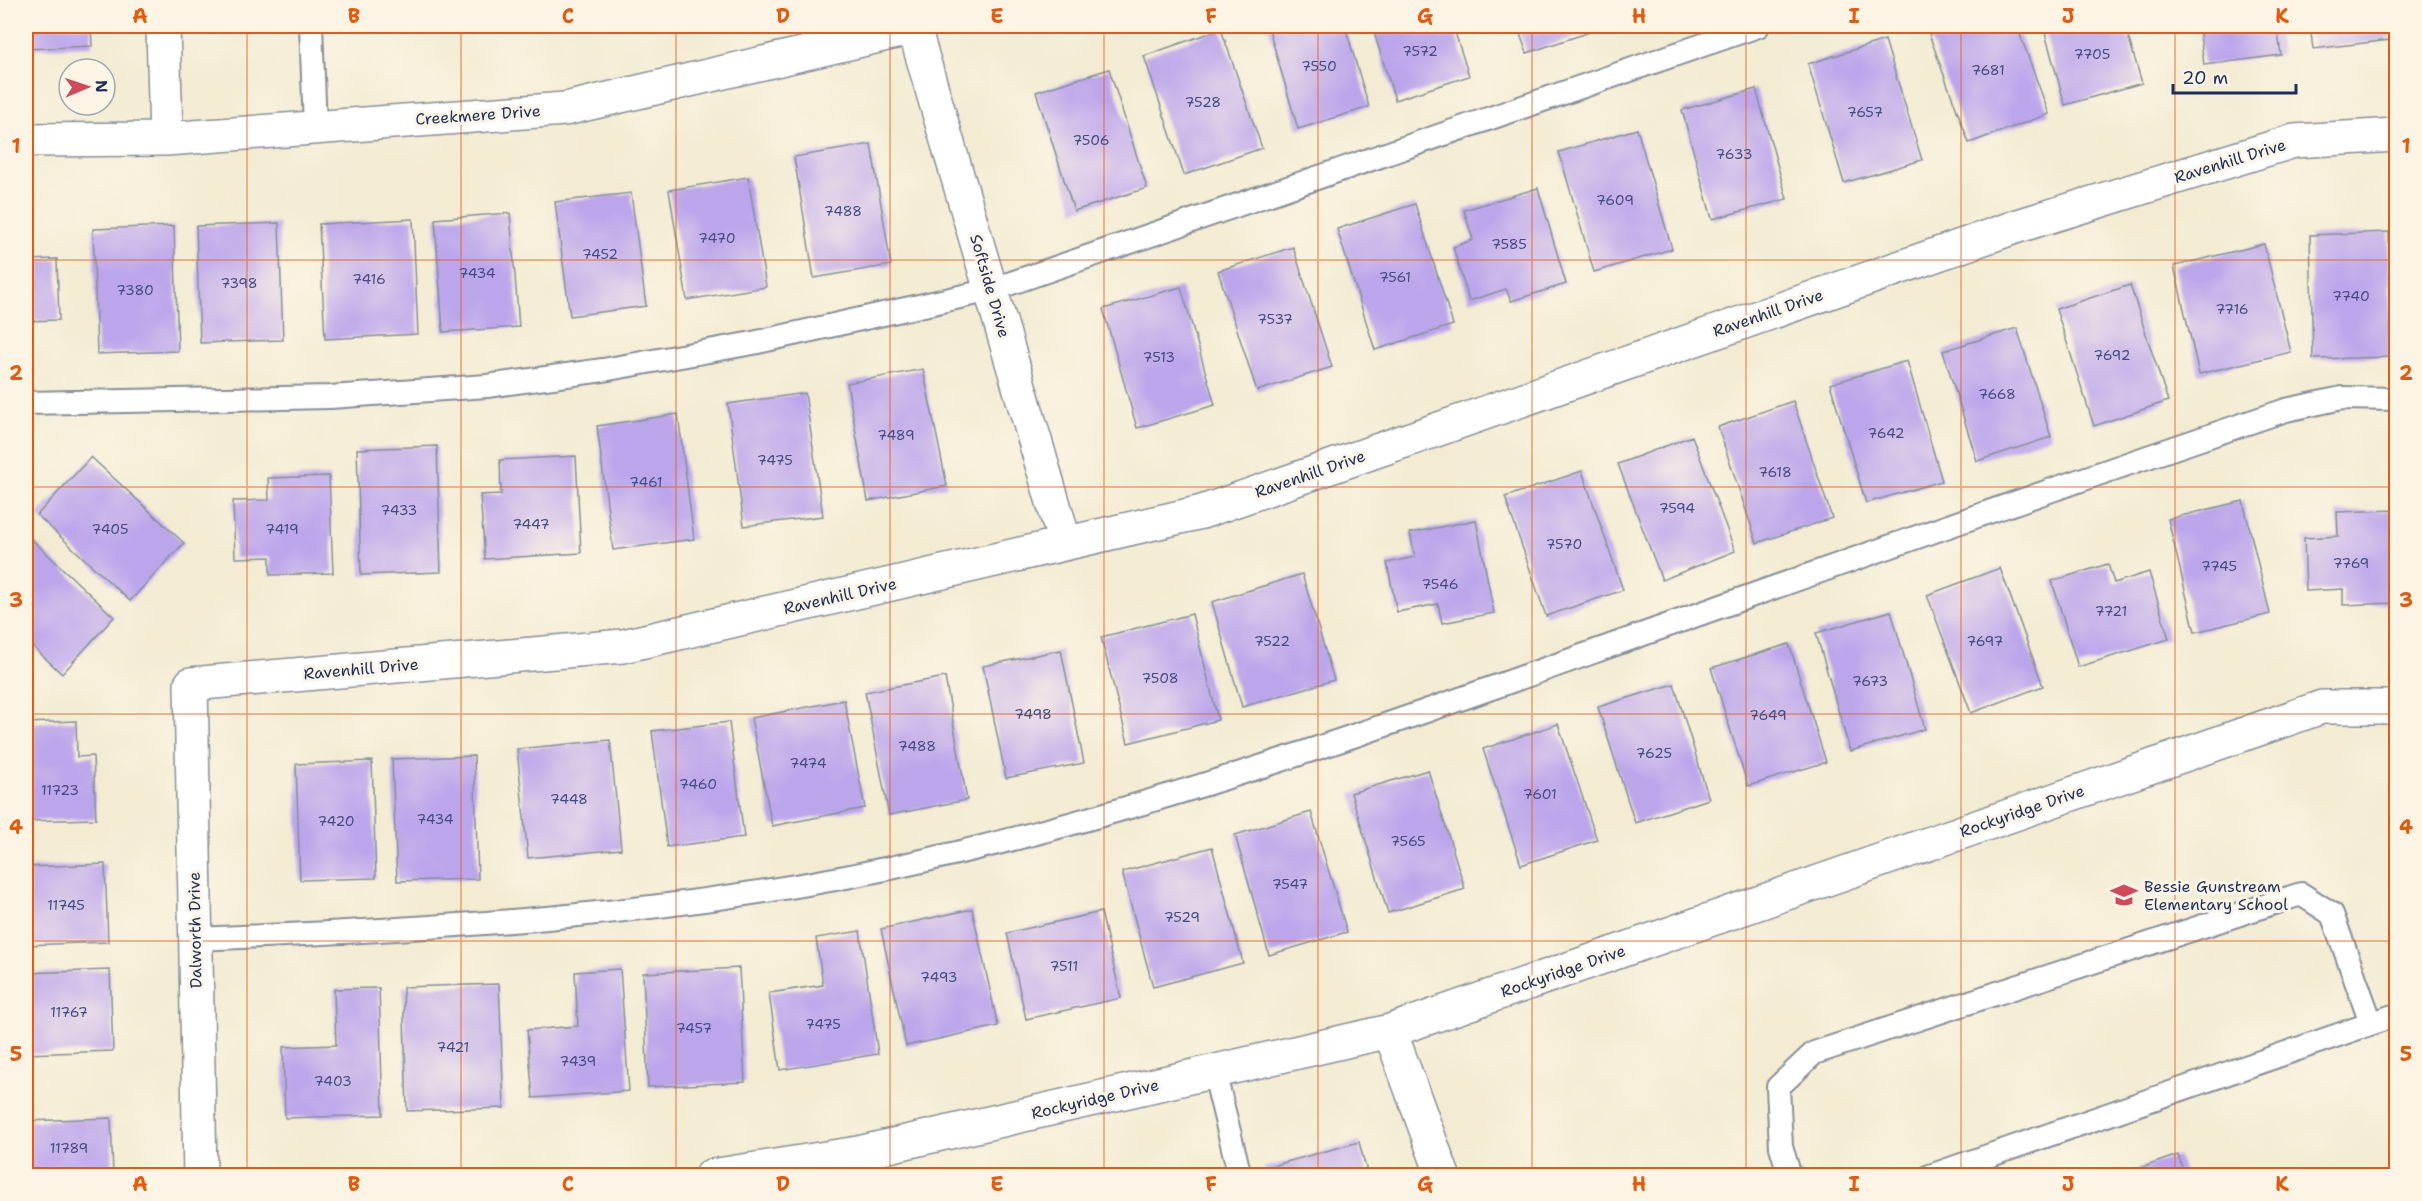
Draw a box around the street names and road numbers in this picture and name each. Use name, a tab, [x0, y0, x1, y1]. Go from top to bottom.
street label: Creekmere Drive	[415, 100, 541, 130]
street label: Ravenhill Drive	[2172, 134, 2288, 188]
street label: Softside Drive	[965, 232, 1015, 340]
street label: Ravenhill Drive	[1710, 284, 1826, 342]
street label: Ravenhill Drive	[1252, 445, 1368, 503]
street label: Ravenhill Drive	[781, 573, 899, 619]
street label: Ravenhill Drive	[303, 654, 419, 684]
street label: Rockyridge Drive	[1957, 780, 2087, 842]
street label: Dalworth Drive	[183, 872, 207, 988]
street label: Rockyridge Drive	[1498, 940, 1628, 1002]
street label: Rockyridge Drive	[1029, 1074, 1161, 1124]

